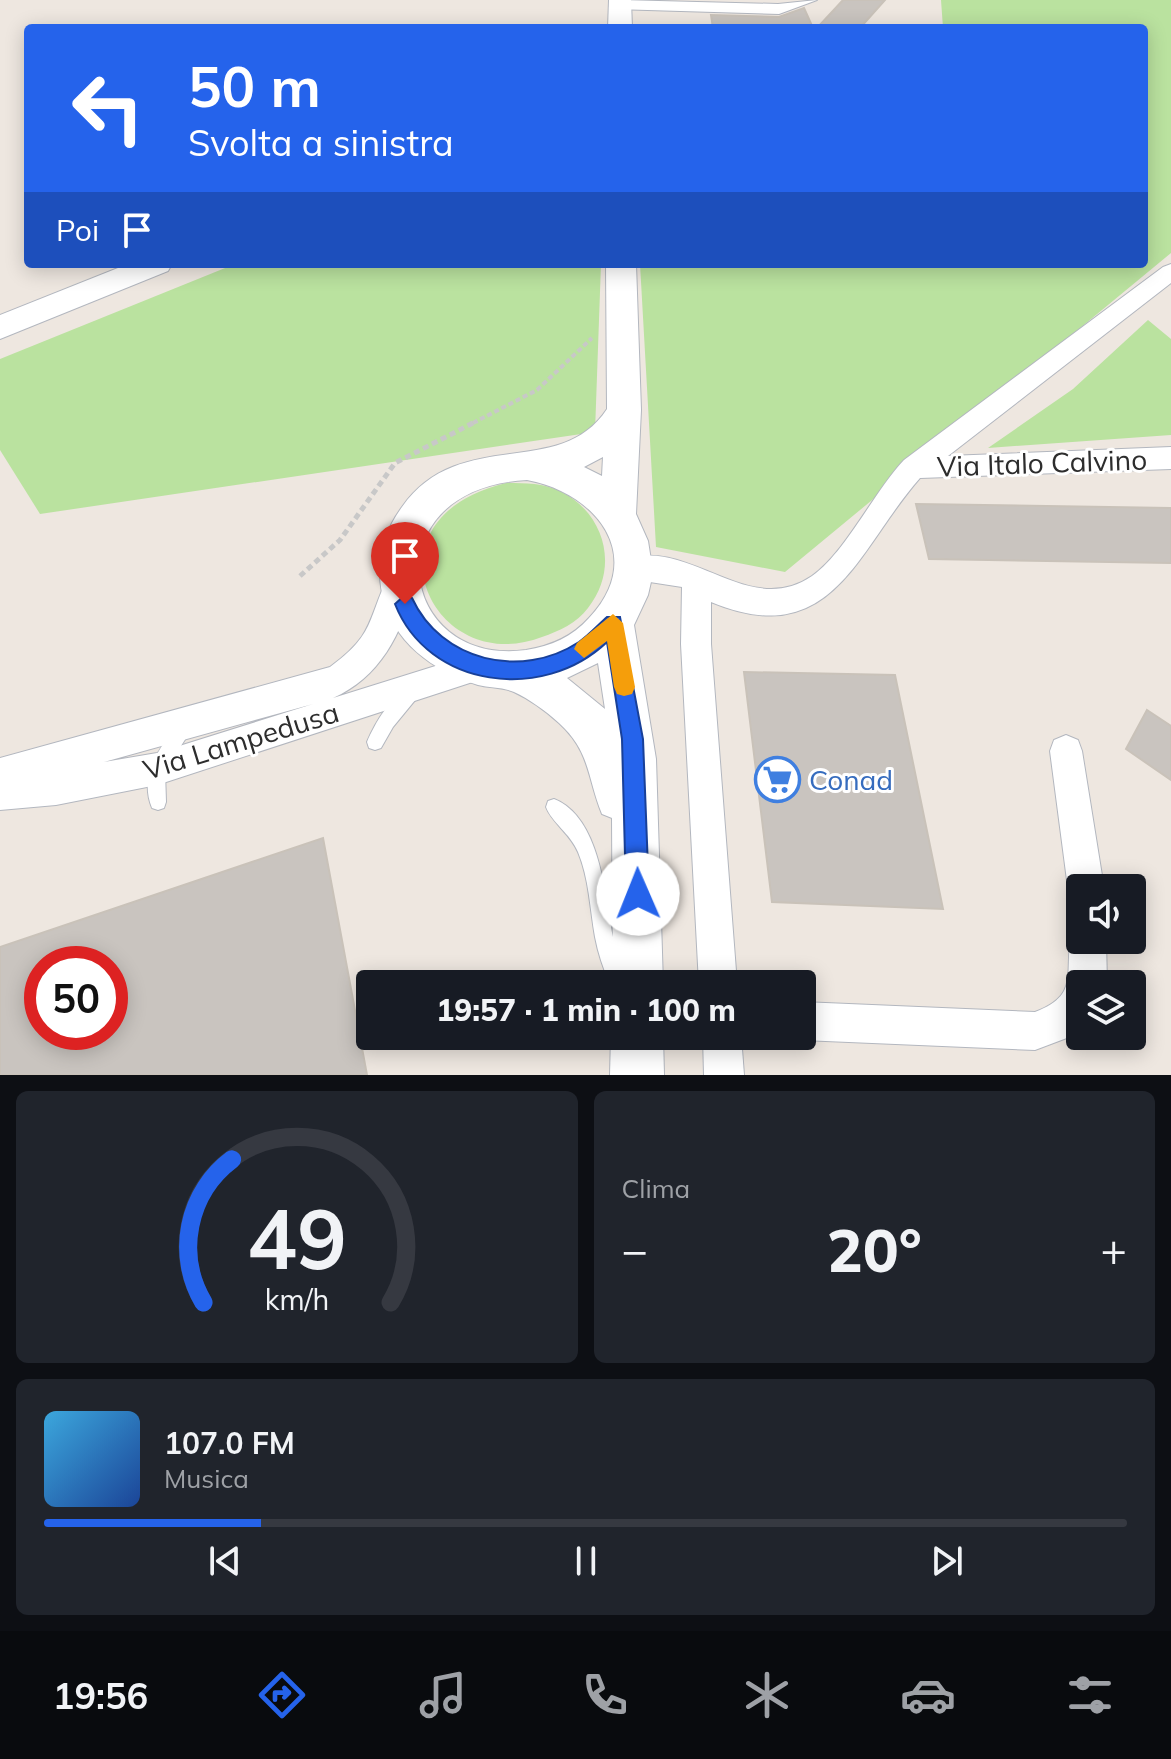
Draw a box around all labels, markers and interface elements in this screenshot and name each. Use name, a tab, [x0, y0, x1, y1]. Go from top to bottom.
text: 50 m	[188, 51, 321, 121]
icon: left	[56, 56, 160, 160]
text: Svolta a sinistra	[188, 120, 454, 165]
icon: arrive	[115, 208, 159, 252]
text: Poi	[56, 211, 99, 249]
street label: Via Italo Calvino	[936, 441, 1148, 484]
pin	[371, 522, 439, 604]
icon: arrive	[383, 534, 427, 578]
street label: Via Lampedusa	[139, 694, 343, 787]
supermarket icon: Conad	[754, 756, 802, 804]
place label: Conad	[809, 762, 893, 797]
position arrow	[596, 852, 680, 936]
map controls	[1066, 874, 1146, 1050]
button: sound	[1066, 874, 1146, 954]
speed limit sign: 50	[24, 946, 128, 1050]
button: layers	[1066, 970, 1146, 1050]
text: 19:57 · 1 min · 100 m	[436, 991, 736, 1029]
text: Clima	[622, 1172, 690, 1205]
text: 49	[247, 1185, 347, 1290]
text: 20°	[827, 1212, 922, 1287]
text: −	[622, 1222, 648, 1277]
text: +	[1101, 1222, 1127, 1277]
text: km/h	[264, 1281, 329, 1317]
text: 107.0 FM	[164, 1424, 295, 1462]
text: Musica	[164, 1462, 249, 1495]
icon: previous	[203, 1539, 247, 1583]
icon: pause	[564, 1539, 608, 1583]
icon: next	[925, 1539, 969, 1583]
icon: directions	[254, 1667, 310, 1723]
icon: music	[415, 1667, 471, 1723]
icon: phone	[577, 1667, 633, 1723]
icon: climate	[739, 1667, 795, 1723]
icon: car	[900, 1667, 956, 1723]
icon: filters	[1062, 1667, 1118, 1723]
text: 19:56	[53, 1673, 148, 1718]

